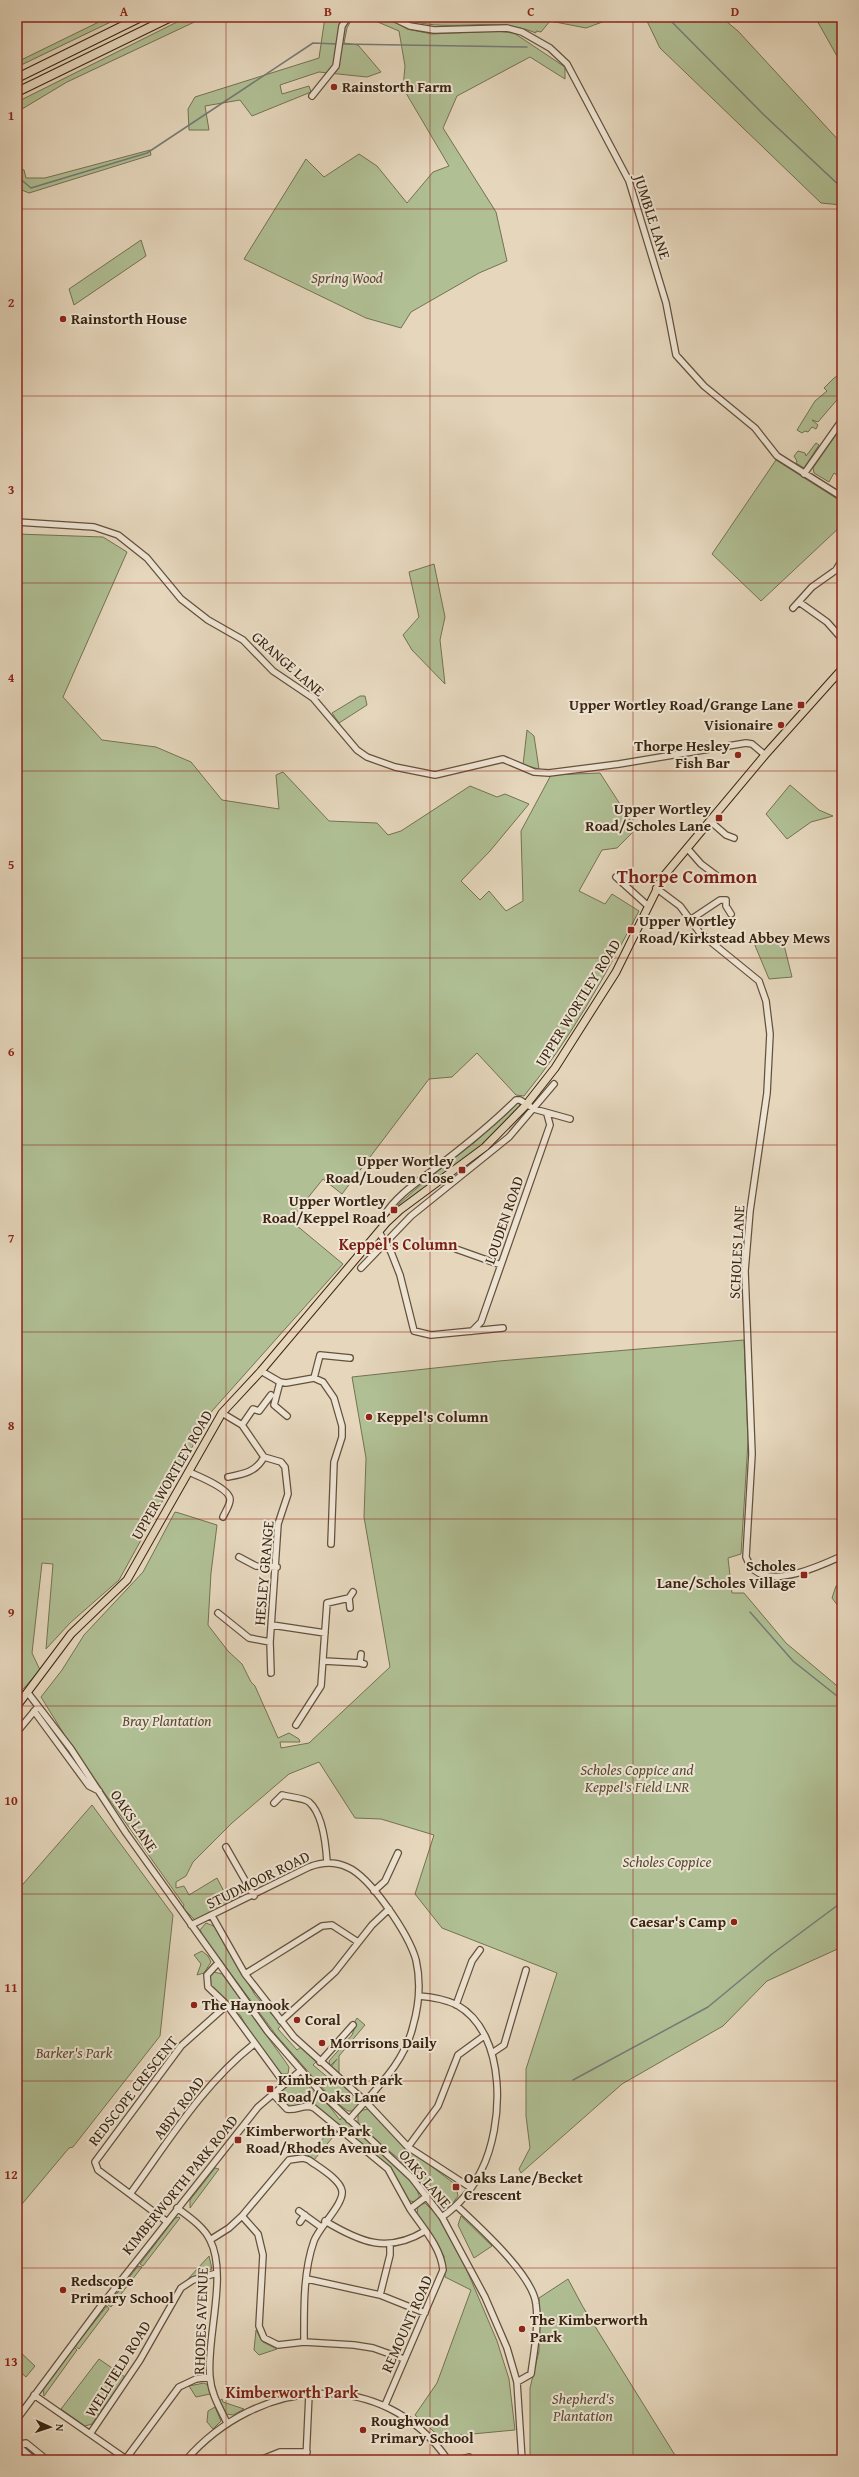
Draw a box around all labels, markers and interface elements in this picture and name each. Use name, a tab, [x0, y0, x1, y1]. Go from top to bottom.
text: A	[120, 2, 129, 21]
text: B	[324, 2, 332, 21]
text: C	[527, 2, 535, 21]
text: D	[731, 2, 739, 21]
place label: Rainstorth Farm	[342, 76, 452, 97]
marker: Rainstorth Farm	[329, 82, 339, 92]
text: 1	[8, 106, 14, 125]
street label: JUMBLE LANE	[628, 170, 676, 262]
park label: Spring Wood	[311, 267, 383, 288]
text: 2	[8, 293, 15, 312]
place label: Rainstorth House	[71, 308, 187, 329]
marker: Rainstorth House	[58, 314, 68, 324]
text: 3	[8, 480, 14, 499]
street label: GRANGE LANE	[248, 626, 329, 701]
text: 4	[8, 668, 15, 687]
place label: Upper Wortley Road/Grange Lane	[569, 694, 793, 715]
marker: Upper Wortley Road/Grange Lane	[796, 700, 806, 710]
place label: Visionaire	[704, 714, 773, 735]
marker: Visionaire	[776, 720, 786, 730]
place label: Thorpe Hesley Fish Bar	[634, 735, 730, 773]
marker: Thorpe Hesley Fish Bar	[733, 750, 743, 760]
place label: Upper Wortley Road/Scholes Lane	[585, 798, 711, 836]
marker: Upper Wortley Road/Scholes Lane	[714, 813, 724, 823]
text: 5	[8, 855, 15, 874]
district label: Thorpe Common	[617, 862, 758, 890]
place label: Upper Wortley Road/Kirkstead Abbey Mews	[639, 910, 830, 948]
marker: Upper Wortley Road/Kirkstead Abbey Mews	[626, 925, 636, 935]
street label: UPPER WORTLEY ROAD	[530, 935, 625, 1070]
text: 6	[8, 1042, 15, 1061]
place label: Upper Wortley Road/Louden Close	[326, 1150, 454, 1188]
marker: Upper Wortley Road/Louden Close	[457, 1165, 467, 1175]
street label: LOUDEN ROAD	[479, 1173, 528, 1267]
place label: Upper Wortley Road/Keppel Road	[262, 1190, 386, 1228]
street label: SCHOLES LANE	[724, 1204, 749, 1299]
marker: Upper Wortley Road/Keppel Road	[389, 1205, 399, 1215]
text: 7	[8, 1229, 15, 1248]
district label: Keppel's Column	[339, 1232, 458, 1256]
street label: UPPER WORTLEY ROAD	[126, 1406, 217, 1543]
place label: Keppel's Column	[377, 1406, 488, 1427]
marker: Keppel's Column	[364, 1412, 374, 1422]
text: 8	[8, 1416, 15, 1435]
street label: HESLEY GRANGE	[248, 1519, 279, 1626]
place label: Scholes Lane/Scholes Village	[657, 1555, 796, 1593]
marker: Scholes Lane/Scholes Village	[799, 1570, 809, 1580]
text: 9	[8, 1603, 15, 1622]
park label: Bray Plantation	[121, 1710, 212, 1731]
park label: Scholes Coppice and Keppel's Field LNR	[580, 1759, 694, 1797]
street label: OAKS LANE	[106, 1785, 163, 1856]
text: 10	[4, 1791, 18, 1810]
street label: STUDMOOR ROAD	[203, 1845, 313, 1914]
park label: Scholes Coppice	[623, 1851, 711, 1872]
place label: Caesar's Camp	[630, 1911, 726, 1932]
marker: Caesar's Camp	[729, 1917, 739, 1927]
text: 11	[4, 1978, 18, 1997]
place label: The Haynook	[202, 1994, 290, 2015]
marker: The Haynook	[189, 2000, 199, 2010]
place label: Coral	[305, 2009, 341, 2030]
marker: Coral	[292, 2015, 302, 2025]
street label: REDSCOPE CRESCENT	[83, 2031, 183, 2150]
place label: Morrisons Daily	[330, 2032, 437, 2053]
marker: Morrisons Daily	[317, 2038, 327, 2048]
park label: Barker's Park	[35, 2042, 113, 2063]
place label: Kimberworth Park Road/Oaks Lane	[278, 2069, 403, 2107]
street label: ABDY ROAD	[148, 2072, 209, 2144]
marker: Kimberworth Park Road/Oaks Lane	[265, 2084, 275, 2094]
street label: KIMBERWORTH PARK ROAD	[117, 2110, 243, 2259]
place label: Kimberworth Park Road/Rhodes Avenue	[246, 2120, 387, 2158]
marker: Kimberworth Park Road/Rhodes Avenue	[233, 2135, 243, 2145]
street label: OAKS LANE	[394, 2145, 457, 2213]
text: 12	[4, 2165, 18, 2184]
place label: Oaks Lane/Becket Crescent	[464, 2167, 583, 2205]
marker: Oaks Lane/Becket Crescent	[451, 2182, 461, 2192]
street label: RHODES AVENUE	[188, 2266, 213, 2375]
place label: Redscope Primary School	[71, 2270, 174, 2308]
street label: REMOUNT ROAD	[376, 2272, 437, 2376]
marker: Redscope Primary School	[58, 2285, 68, 2295]
place label: The Kimberworth Park	[530, 2309, 648, 2347]
street label: WELLFIELD ROAD	[80, 2317, 156, 2421]
marker: The Kimberworth Park	[517, 2324, 527, 2334]
text: 13	[4, 2352, 18, 2371]
district label: Kimberworth Park	[226, 2380, 359, 2404]
park label: Shepherd's Plantation	[552, 2388, 615, 2426]
north arrow	[30, 2407, 70, 2447]
place label: Roughwood Primary School	[371, 2410, 474, 2448]
text: N	[52, 2423, 68, 2432]
marker: Roughwood Primary School	[358, 2425, 368, 2435]

